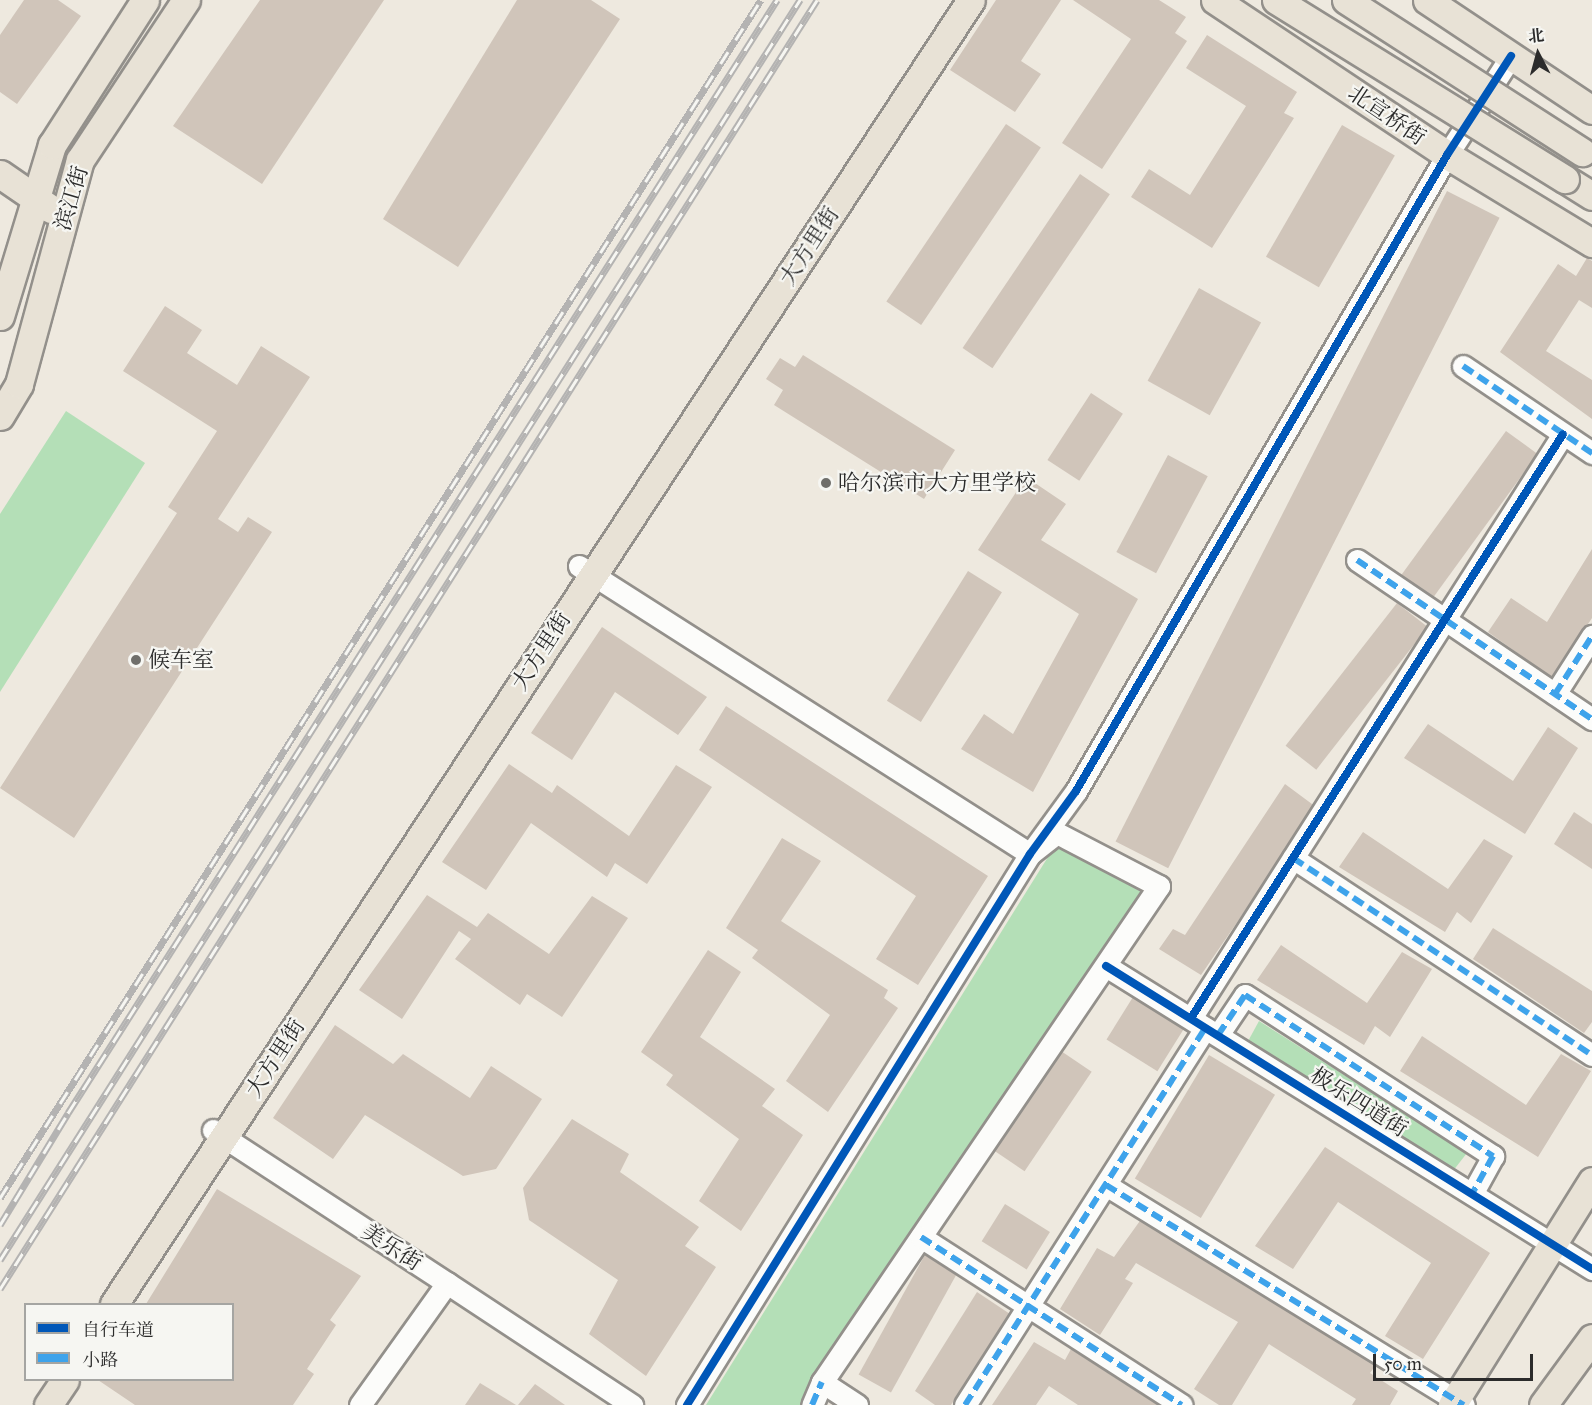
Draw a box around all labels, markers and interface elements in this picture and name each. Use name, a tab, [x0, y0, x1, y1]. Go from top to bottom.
north arrow	[1508, 24, 1568, 84]
text: 北	[1527, 25, 1545, 46]
street label: 北宣桥街	[1343, 79, 1431, 151]
street label: 滨江街	[49, 163, 93, 233]
street label: 大方里街	[774, 202, 844, 290]
place label: 哈尔滨市大方里学校	[838, 470, 1036, 496]
marker: 哈尔滨市大方里学校	[819, 476, 833, 490]
street label: 大方里街	[506, 607, 576, 695]
place label: 候车室	[148, 647, 214, 673]
marker: 候车室	[129, 653, 143, 667]
street label: 大方里街	[240, 1014, 310, 1102]
street label: 极乐四道街	[1305, 1062, 1413, 1142]
street label: 美乐街	[357, 1218, 427, 1276]
legend	[24, 1303, 234, 1381]
text: 自行车道	[82, 1319, 154, 1341]
scale bar	[1376, 1342, 1536, 1380]
text: 小路	[82, 1349, 118, 1371]
text: 50 m	[1384, 1353, 1422, 1375]

